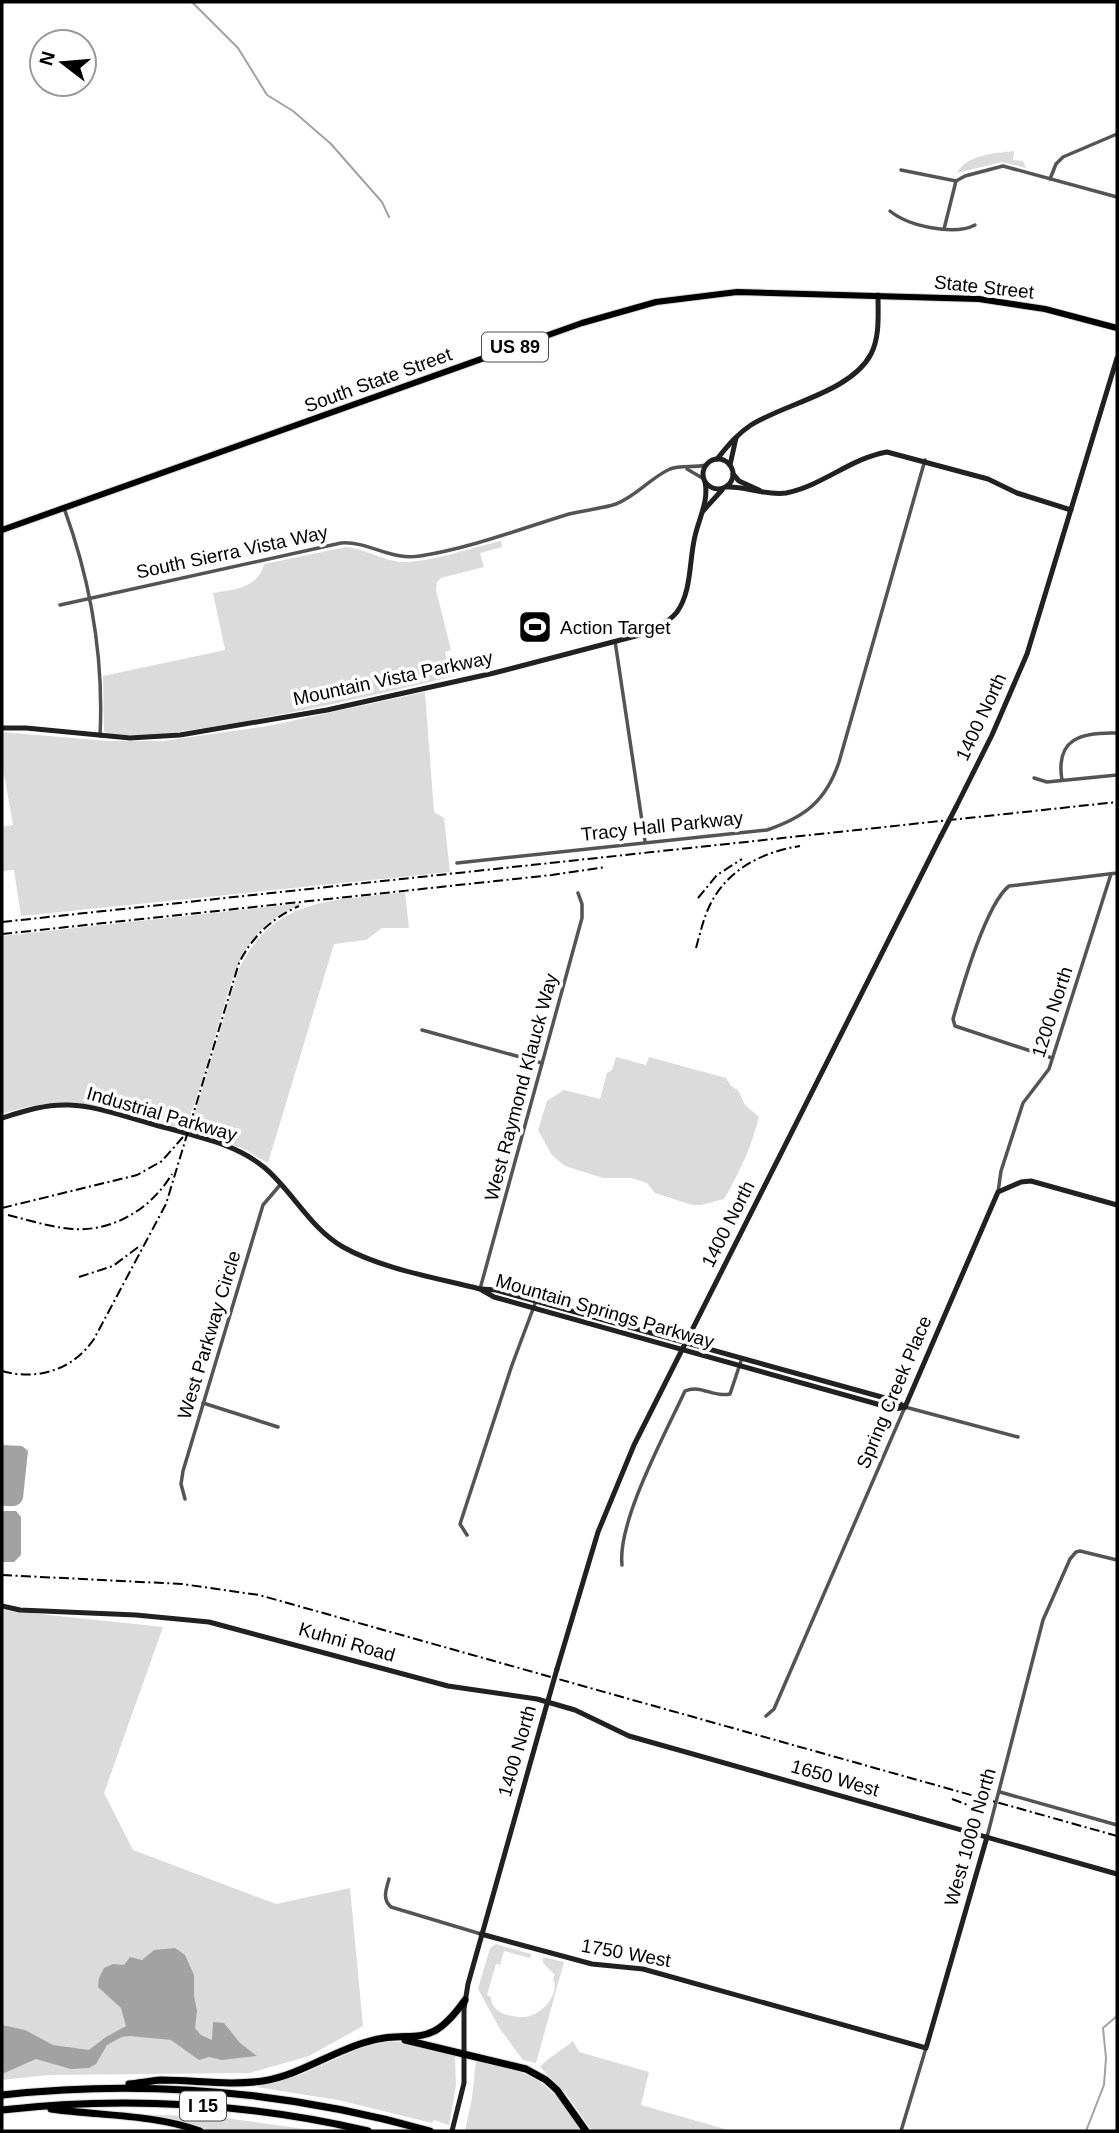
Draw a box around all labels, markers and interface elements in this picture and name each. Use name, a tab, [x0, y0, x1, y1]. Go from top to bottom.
north arrow	[28, 28, 98, 98]
text: N	[35, 49, 59, 68]
street label: State Street	[933, 271, 1036, 303]
road number: US 89	[482, 332, 548, 362]
street label: South State Street	[301, 343, 455, 416]
street label: South Sierra Vista Way	[134, 521, 330, 583]
sports icon: Action Target	[516, 608, 554, 646]
place label: Action Target	[560, 617, 671, 638]
street label: Mountain Vista Parkway	[291, 646, 495, 709]
street label: 1400 North	[952, 670, 1010, 764]
street label: Tracy Hall Parkway	[580, 807, 745, 845]
street label: 1200 North	[1027, 964, 1077, 1060]
street label: West Raymond Klauck Way	[481, 971, 562, 1203]
street label: Industrial Parkway	[84, 1083, 240, 1146]
street label: 1400 North	[697, 1177, 759, 1271]
street label: West Parkway Circle	[173, 1248, 245, 1422]
street label: Mountain Springs Parkway	[493, 1270, 717, 1352]
street label: Spring Creek Place	[852, 1313, 936, 1471]
street label: Kuhni Road	[296, 1618, 398, 1666]
street label: 1400 North	[494, 1703, 540, 1799]
street label: 1650 West	[789, 1755, 882, 1801]
street label: West 1000 North	[940, 1766, 1000, 1908]
street label: 1750 West	[580, 1935, 673, 1971]
road number: I 15	[180, 2092, 226, 2120]

